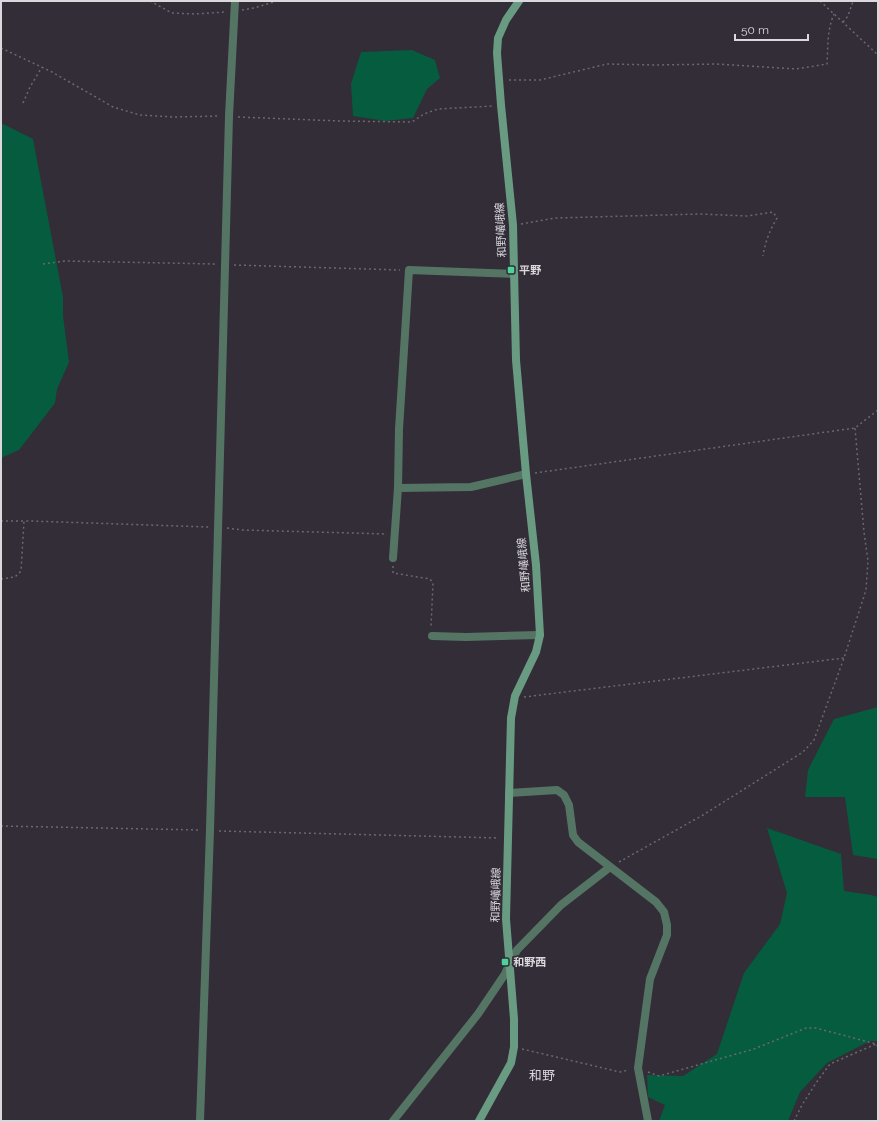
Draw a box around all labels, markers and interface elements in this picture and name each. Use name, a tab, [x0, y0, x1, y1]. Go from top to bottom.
scale bar	[735, 16, 808, 42]
text: 50 m	[741, 23, 769, 37]
street label: 和野嶬峨線	[493, 202, 509, 258]
place label: 平野	[519, 264, 542, 277]
marker: 平野	[506, 265, 516, 275]
street label: 和野嶬峨線	[515, 537, 533, 593]
street label: 和野嶬峨線	[489, 867, 503, 923]
place label: 和野西	[513, 956, 546, 969]
marker: 和野西	[500, 957, 510, 967]
district label: 和野	[529, 1068, 555, 1083]

